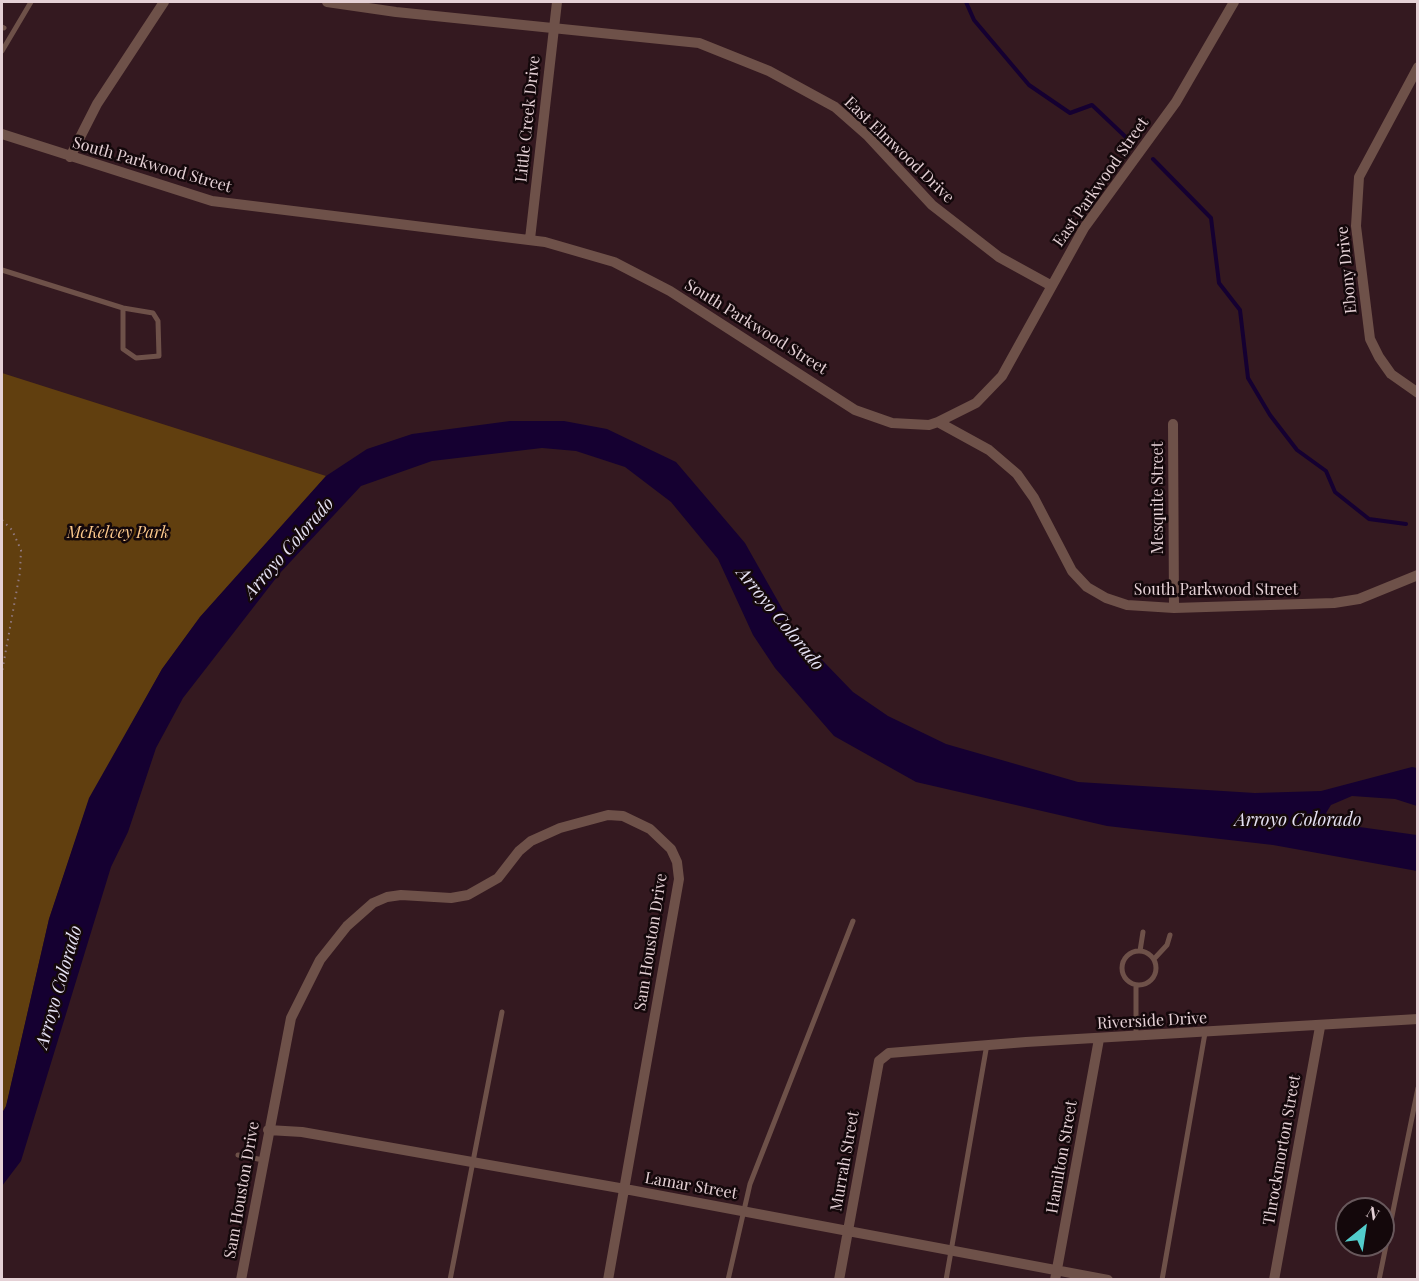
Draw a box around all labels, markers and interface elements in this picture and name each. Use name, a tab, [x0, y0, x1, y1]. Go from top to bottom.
street label: Little Creek Drive	[512, 55, 544, 183]
street label: East Elmwood Drive	[840, 93, 958, 207]
street label: East Parkwood Street	[1049, 114, 1153, 250]
street label: South Parkwood Street	[70, 133, 234, 197]
street label: Ebony Drive	[1333, 225, 1361, 315]
street label: South Parkwood Street	[681, 275, 831, 379]
street label: Mesquite Street	[1148, 442, 1168, 554]
water label: Arroyo Colorado	[239, 493, 339, 603]
park label: McKelvey Park	[67, 523, 169, 543]
water label: Arroyo Colorado	[732, 563, 828, 675]
street label: South Parkwood Street	[1134, 580, 1298, 600]
water label: Arroyo Colorado	[1235, 809, 1361, 831]
street label: Sam Houston Drive	[631, 872, 671, 1012]
water label: Arroyo Colorado	[31, 923, 87, 1051]
street label: Riverside Drive	[1096, 1009, 1208, 1033]
street label: Throckmorton Street	[1259, 1073, 1305, 1227]
street label: Hamilton Street	[1043, 1099, 1081, 1215]
street label: Murrah Street	[827, 1109, 863, 1213]
street label: Sam Houston Drive	[220, 1120, 264, 1260]
street label: Lamar Street	[643, 1168, 739, 1204]
north arrow	[1335, 1197, 1395, 1257]
text: N	[1363, 1201, 1384, 1225]

